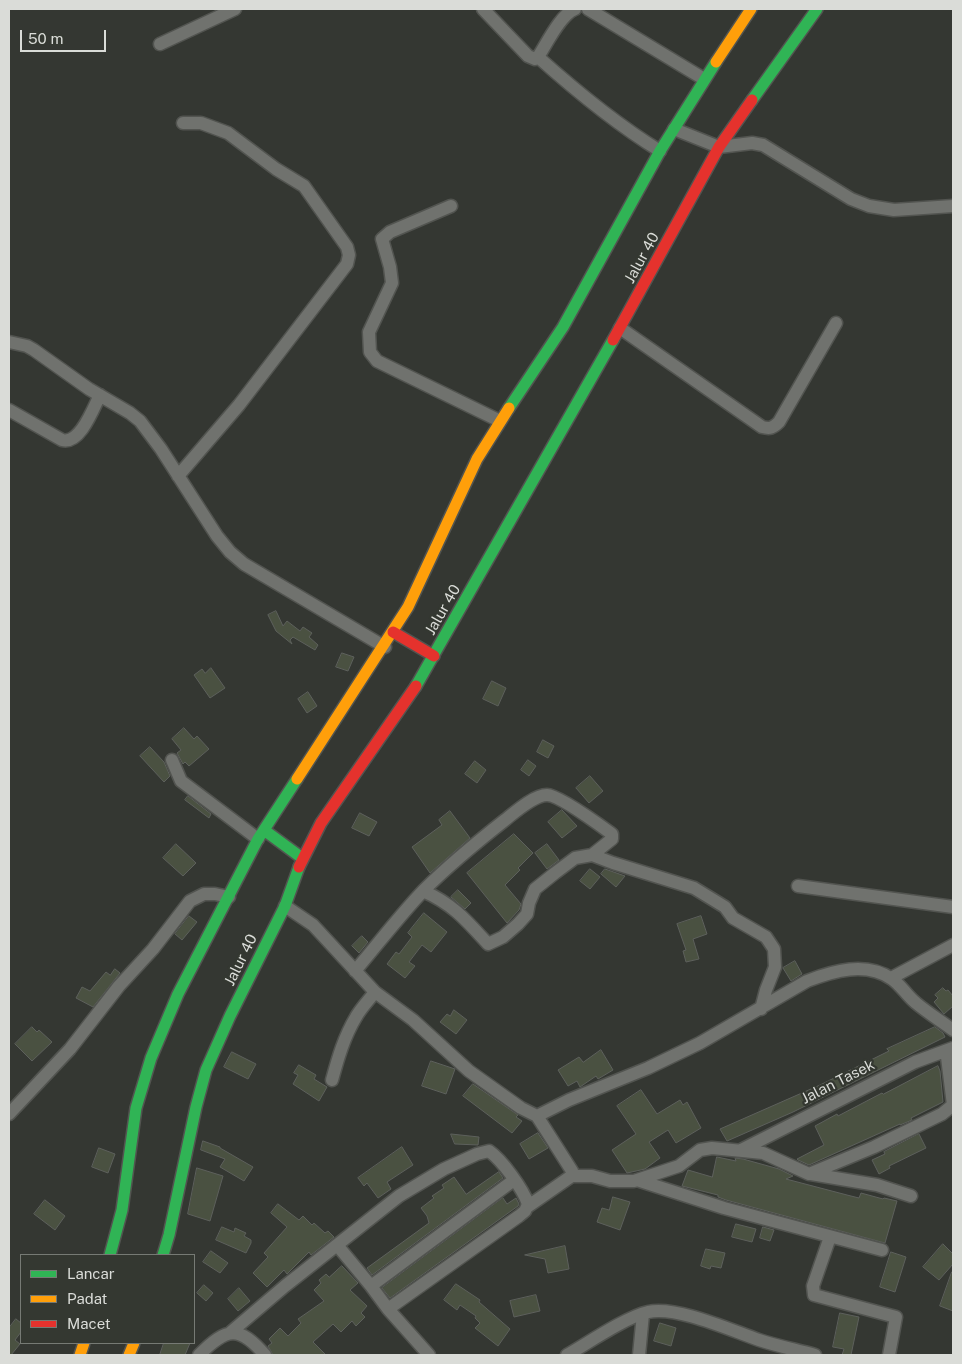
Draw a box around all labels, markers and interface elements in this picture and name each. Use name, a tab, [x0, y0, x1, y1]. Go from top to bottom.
scale bar	[22, 20, 109, 52]
text: 50 m	[28, 30, 63, 47]
street label: Jalur 40	[621, 229, 663, 287]
street label: Jalur 40	[421, 582, 465, 638]
street label: Jalur 40	[221, 931, 261, 989]
street label: Jalan Tasek	[798, 1056, 878, 1108]
legend	[20, 1254, 195, 1344]
text: Lancar	[67, 1265, 115, 1282]
text: Padat	[67, 1290, 107, 1307]
text: Macet	[67, 1315, 111, 1332]

